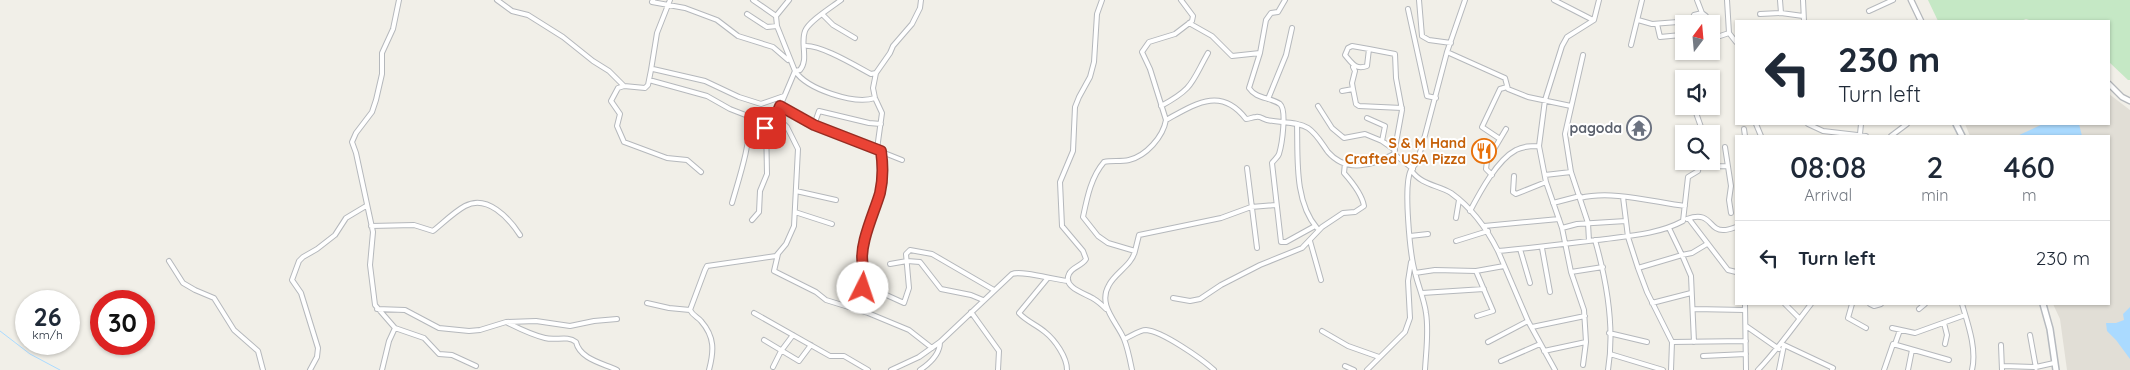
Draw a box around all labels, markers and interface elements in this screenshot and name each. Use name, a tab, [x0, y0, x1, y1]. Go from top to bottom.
north arrow	[1675, 15, 1720, 60]
map controls	[1675, 15, 1720, 170]
text: 230 m	[1838, 37, 1940, 81]
icon: left	[1755, 40, 1820, 105]
button: sound	[1675, 70, 1720, 115]
text: Turn left	[1838, 80, 1921, 108]
pin	[744, 107, 786, 149]
icon: arrive	[751, 114, 779, 142]
temple icon: pagoda	[1626, 115, 1652, 141]
place label: pagoda	[1569, 119, 1622, 137]
button: search	[1675, 125, 1720, 170]
place label: S & M Hand Crafted USA Pizza	[1345, 134, 1466, 168]
restaurant icon: S & M Hand Crafted USA Pizza	[1471, 138, 1497, 164]
text: 08:08	[1790, 148, 1866, 186]
text: 2	[1926, 148, 1943, 186]
text: 460	[2003, 148, 2055, 186]
text: Arrival	[1804, 185, 1852, 205]
text: min	[1921, 185, 1949, 205]
text: m	[2022, 185, 2037, 205]
icon: left	[1755, 244, 1783, 272]
text: Turn left	[1798, 246, 1876, 270]
text: 230 m	[2036, 246, 2090, 270]
position arrow	[836, 261, 888, 313]
speed limit sign: 30	[90, 290, 155, 355]
text: 26	[33, 301, 62, 332]
text: km/h	[32, 327, 63, 342]

